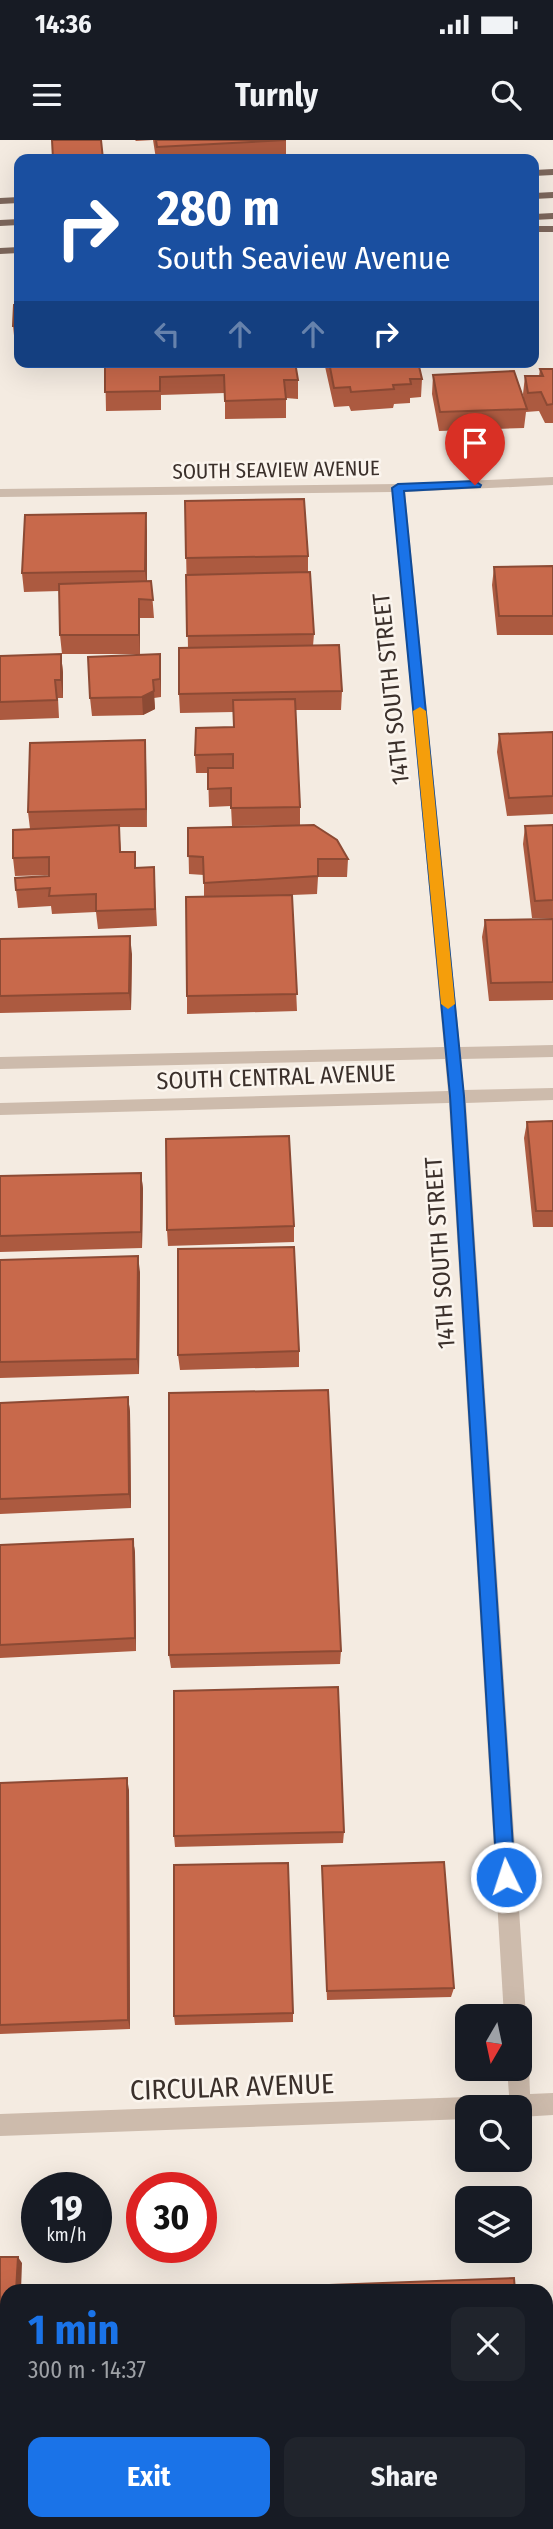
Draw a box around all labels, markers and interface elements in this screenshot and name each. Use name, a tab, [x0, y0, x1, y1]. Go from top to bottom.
text: 14:36	[35, 9, 92, 40]
icon: menu	[28, 76, 66, 114]
text: Turnly	[235, 76, 318, 114]
icon: search	[487, 76, 525, 114]
text: 280 m	[157, 179, 280, 238]
icon: right	[42, 182, 133, 273]
text: South Seaview Avenue	[157, 239, 451, 277]
icon: left	[148, 315, 186, 353]
icon: ahead	[221, 315, 259, 353]
icon: ahead	[294, 315, 332, 353]
icon: right	[367, 315, 405, 353]
pin	[445, 413, 505, 485]
icon: arrive	[456, 424, 494, 462]
street label: SOUTH SEAVIEW AVENUE	[172, 455, 380, 485]
street label: 14TH SOUTH STREET	[367, 592, 415, 786]
street label: SOUTH CENTRAL AVENUE	[156, 1059, 396, 1095]
street label: 14TH SOUTH STREET	[419, 1156, 461, 1350]
position arrow	[469, 1840, 543, 1914]
north arrow	[455, 2004, 532, 2081]
map controls	[455, 2004, 532, 2263]
street label: CIRCULAR AVENUE	[129, 2067, 335, 2107]
button: search	[455, 2095, 532, 2172]
speed limit sign: 30	[126, 2172, 217, 2263]
button: layers	[455, 2186, 532, 2263]
text: 19	[50, 2187, 83, 2229]
text: km/h	[46, 2224, 87, 2246]
text: 1 min	[28, 2305, 119, 2355]
button: close	[451, 2307, 525, 2381]
text: 300 m · 14:37	[28, 2356, 146, 2384]
button: Exit	[28, 2437, 270, 2517]
button: Share	[284, 2437, 525, 2517]

